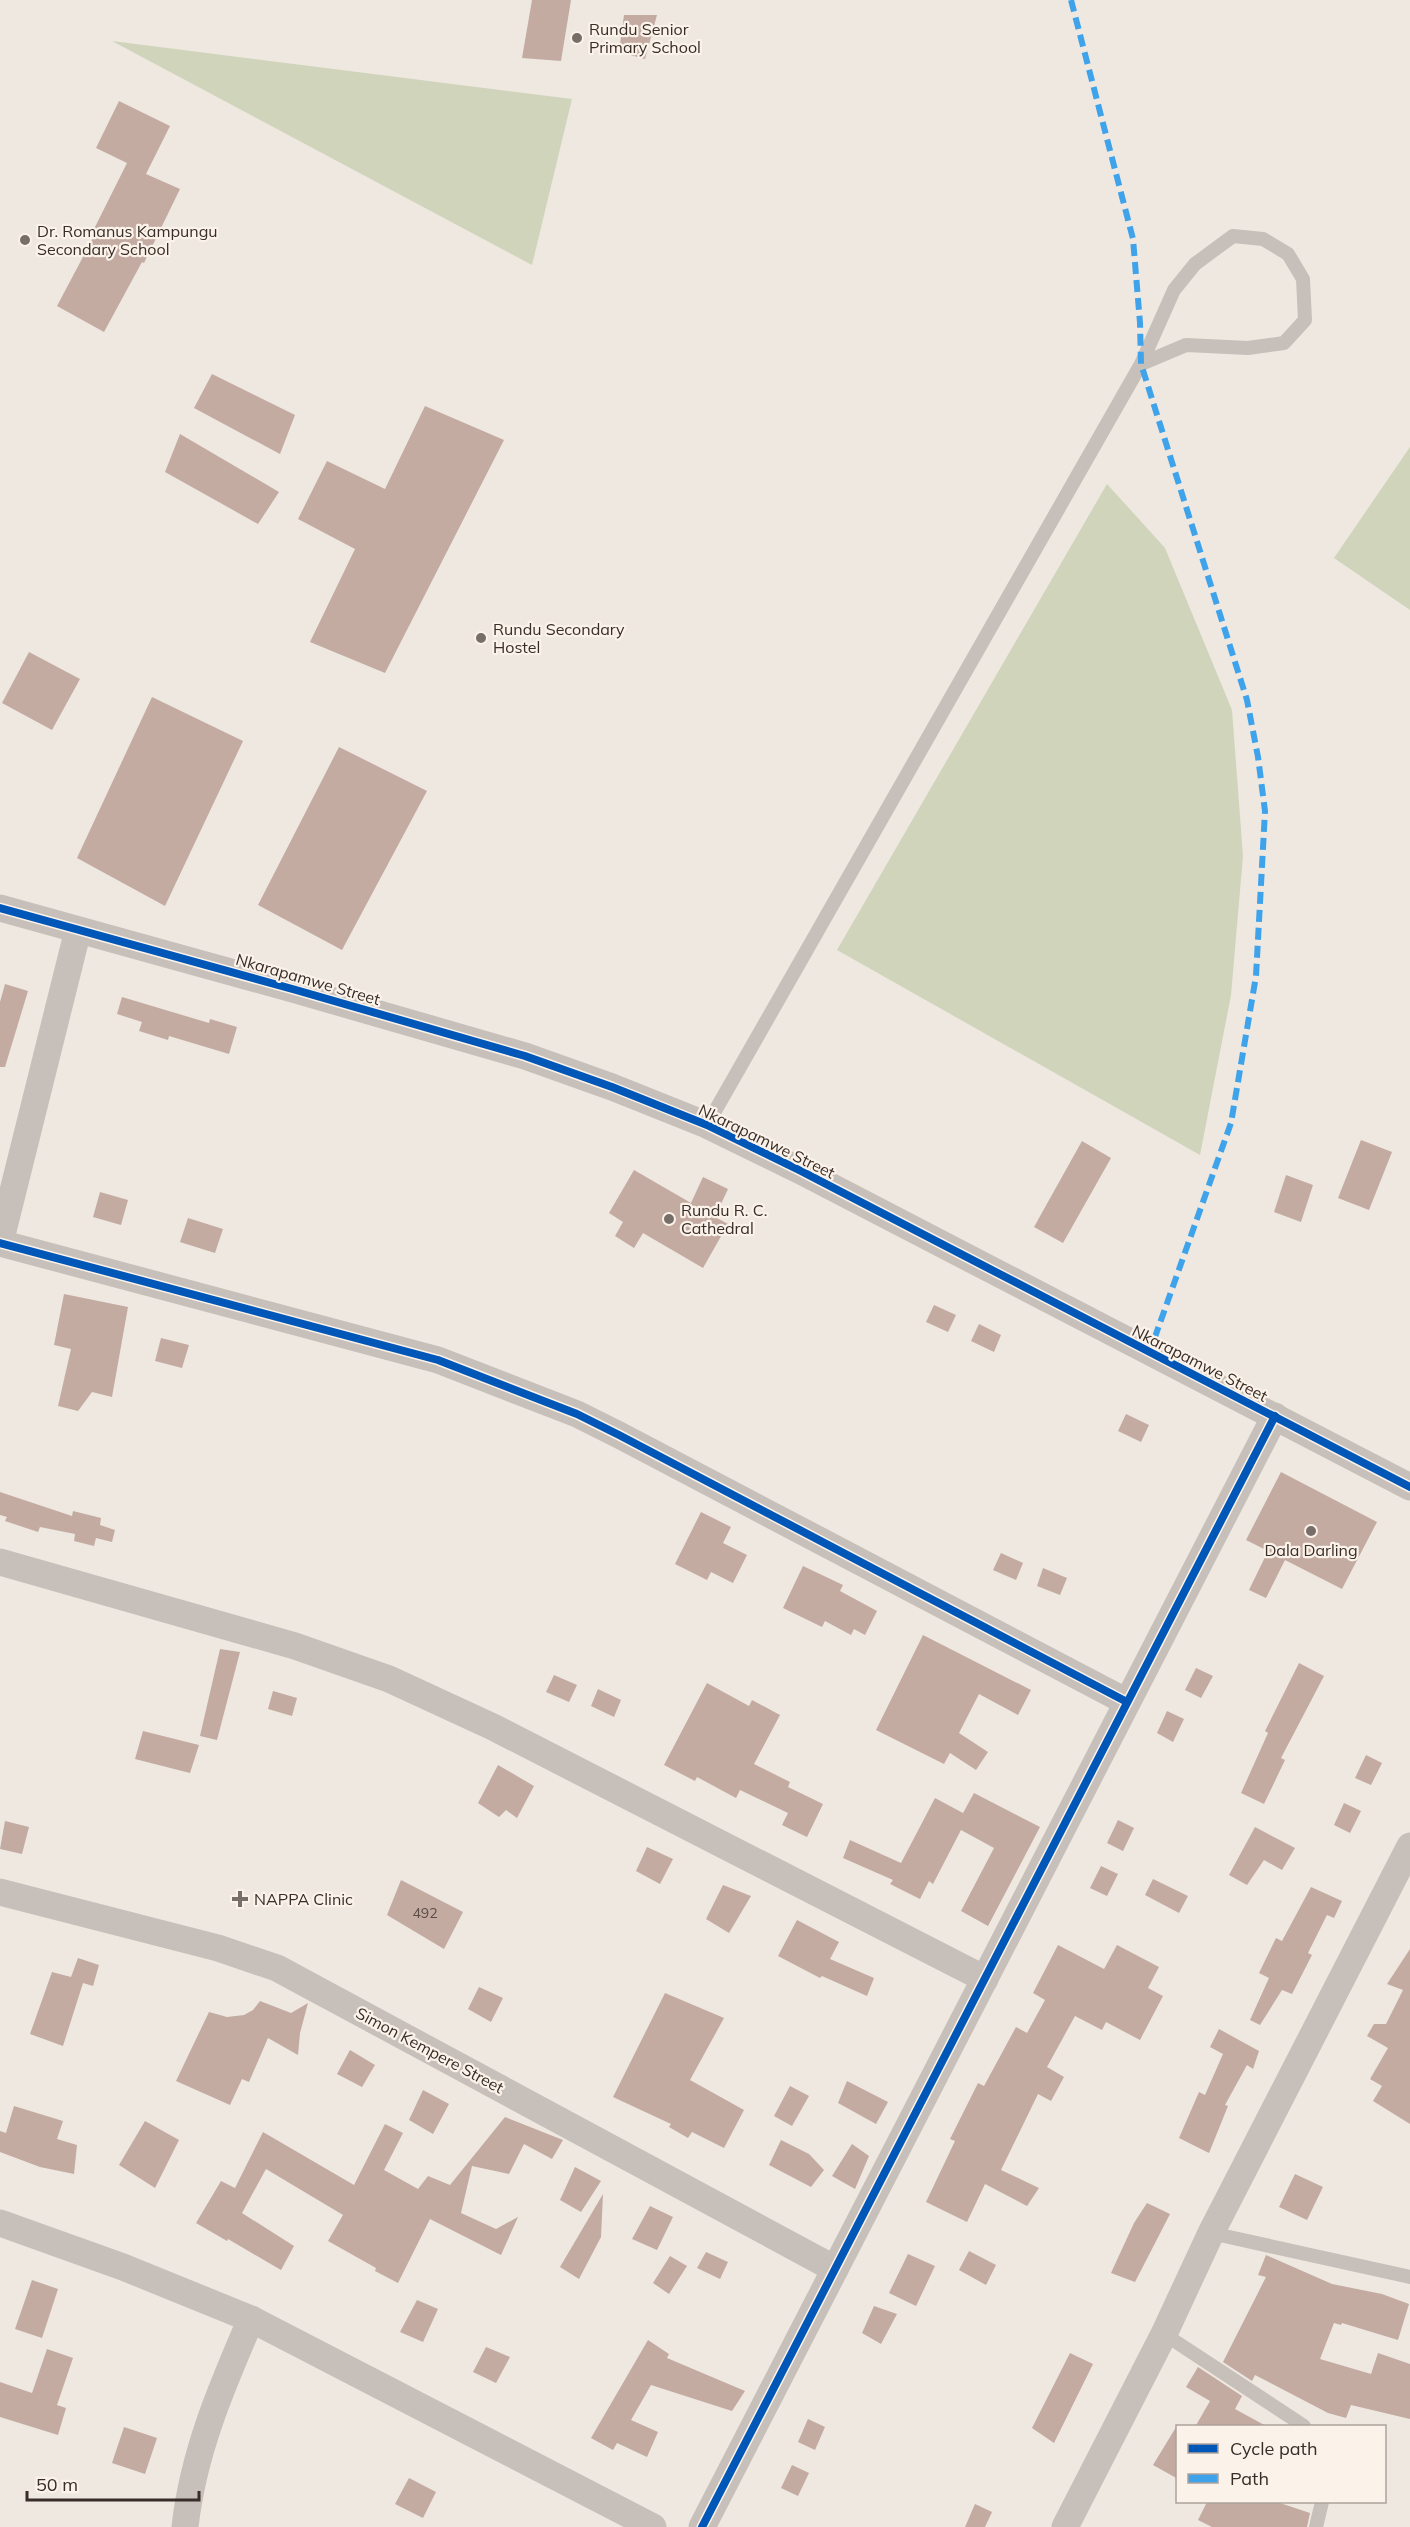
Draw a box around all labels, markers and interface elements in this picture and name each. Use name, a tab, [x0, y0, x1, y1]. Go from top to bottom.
place label: Rundu Senior Primary School	[589, 19, 701, 57]
marker: Rundu Senior Primary School	[570, 31, 584, 45]
place label: Dr. Romanus Kampungu Secondary School	[37, 221, 218, 259]
marker: Dr. Romanus Kampungu Secondary School	[18, 233, 32, 247]
place label: Rundu Secondary Hostel	[493, 619, 625, 657]
marker: Rundu Secondary Hostel	[474, 631, 488, 645]
street label: Nkarapamwe Street	[234, 949, 383, 1009]
street label: Nkarapamwe Street	[696, 1099, 839, 1183]
place label: Rundu R. C. Cathedral	[681, 1200, 767, 1238]
marker: Rundu R. C. Cathedral	[662, 1212, 676, 1226]
street label: Nkarapamwe Street	[1129, 1320, 1271, 1406]
marker: Dala Darling	[1304, 1524, 1318, 1538]
place label: Dala Darling	[1264, 1540, 1358, 1560]
place label: NAPPA Clinic	[254, 1889, 353, 1909]
marker: NAPPA Clinic	[231, 1890, 249, 1908]
house number: 492	[412, 1904, 438, 1922]
street label: Simon Kempere Street	[353, 2003, 508, 2098]
legend	[1176, 2425, 1386, 2503]
text: Cycle path	[1230, 2437, 1317, 2460]
scale bar	[27, 2464, 200, 2502]
text: Path	[1230, 2467, 1269, 2490]
text: 50 m	[36, 2473, 78, 2496]

